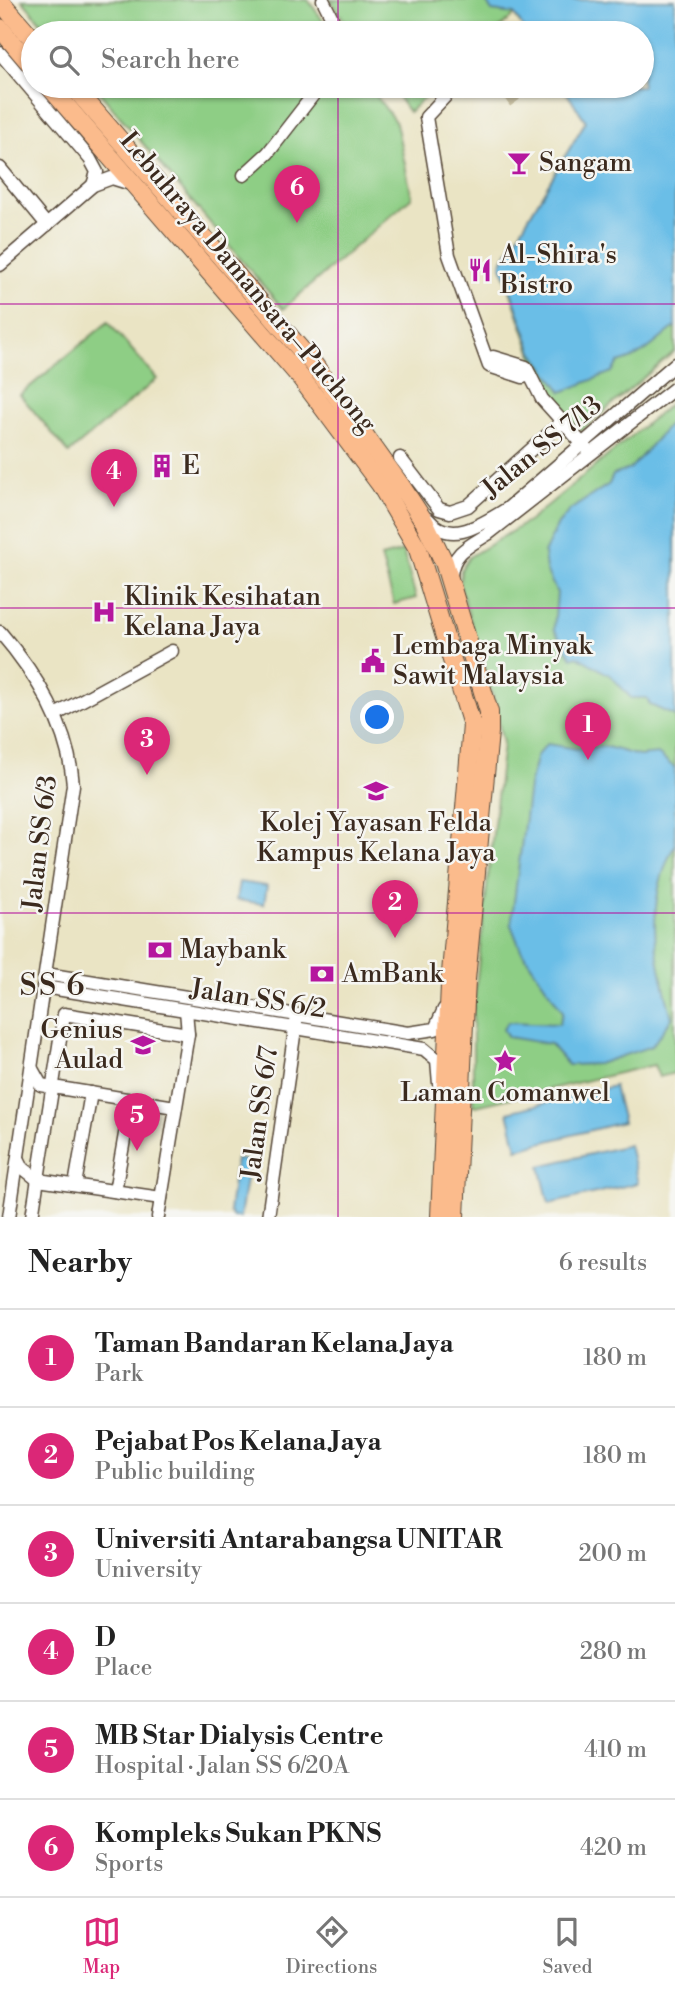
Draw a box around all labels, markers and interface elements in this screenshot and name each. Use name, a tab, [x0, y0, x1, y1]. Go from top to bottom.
search box	[21, 21, 654, 98]
icon: search	[45, 41, 83, 79]
text: Search here	[101, 44, 240, 76]
street label: Lebuhraya Damansara–Puchong	[113, 125, 384, 439]
place label: Sangam	[539, 147, 632, 179]
bar icon: Sangam	[505, 149, 533, 177]
pin: 6	[274, 165, 320, 223]
place label: Al-Shira's Bistro	[499, 239, 617, 301]
restaurant icon: Al-Shira's Bistro	[466, 256, 494, 284]
street label: Jalan SS 7/13	[475, 389, 608, 506]
pin: 4	[91, 449, 137, 507]
place label: E	[182, 450, 200, 482]
building icon: E	[148, 452, 176, 480]
place label: Klinik Kesihatan Kelana Jaya	[124, 581, 321, 643]
hospital icon: Klinik Kesihatan Kelana Jaya	[90, 598, 118, 626]
place label: Lembaga Minyak Sawit Malaysia	[393, 630, 594, 692]
public building icon: Lembaga Minyak Sawit Malaysia	[359, 647, 387, 675]
your location	[360, 700, 394, 734]
pin: 1	[565, 702, 611, 760]
pin: 3	[124, 717, 170, 775]
street label: Jalan SS 6/3	[16, 773, 64, 914]
school or university icon: Kolej Yayasan Felda Kampus Kelana Jaya	[362, 777, 390, 805]
place label: Kolej Yayasan Felda Kampus Kelana Jaya	[257, 807, 496, 869]
pin: 2	[372, 880, 418, 938]
place label: Maybank	[180, 934, 287, 966]
bank icon: Maybank	[146, 936, 174, 964]
place label: AmBank	[341, 958, 445, 990]
bank icon: AmBank	[308, 960, 336, 988]
district label: SS 6	[19, 967, 87, 1005]
street label: Jalan SS 6/2	[187, 972, 328, 1026]
place label: Genius Aulad	[40, 1014, 123, 1076]
school or university icon: Genius Aulad	[129, 1031, 157, 1059]
street label: Jalan SS 6/7	[235, 1044, 285, 1183]
place icon: Laman Comanwel	[491, 1047, 519, 1075]
place label: Laman Comanwel	[400, 1077, 610, 1109]
pin: 5	[114, 1093, 160, 1151]
text: Nearby	[28, 1244, 132, 1282]
text: 6 results	[559, 1249, 647, 1277]
text: Taman Bandaran Kelana Jaya	[95, 1328, 454, 1360]
text: 1	[45, 1344, 57, 1372]
text: 180 m	[583, 1344, 647, 1372]
text: Park	[95, 1360, 143, 1388]
text: Pejabat Pos Kelana Jaya	[95, 1426, 382, 1458]
text: 2	[44, 1442, 58, 1470]
text: 180 m	[583, 1442, 647, 1470]
text: Public building	[95, 1458, 255, 1486]
text: Universiti Antarabangsa UNITAR	[95, 1524, 503, 1556]
text: 3	[44, 1540, 58, 1568]
text: 200 m	[579, 1540, 647, 1568]
text: University	[95, 1556, 202, 1584]
text: D	[95, 1622, 116, 1654]
text: 4	[43, 1638, 59, 1666]
text: 280 m	[580, 1638, 647, 1666]
text: Place	[95, 1654, 152, 1682]
text: MB Star Dialysis Centre	[95, 1720, 383, 1752]
text: 5	[44, 1736, 58, 1764]
text: 410 m	[584, 1736, 647, 1764]
text: Hospital · Jalan SS 6/20A	[95, 1752, 349, 1780]
text: Kompleks Sukan PKNS	[95, 1818, 381, 1850]
text: 6	[44, 1834, 58, 1862]
text: 420 m	[580, 1834, 647, 1862]
text: Sports	[95, 1850, 163, 1878]
tab: Map	[83, 1913, 121, 1979]
tab: Directions	[286, 1913, 377, 1979]
tab: Saved	[543, 1913, 592, 1979]

